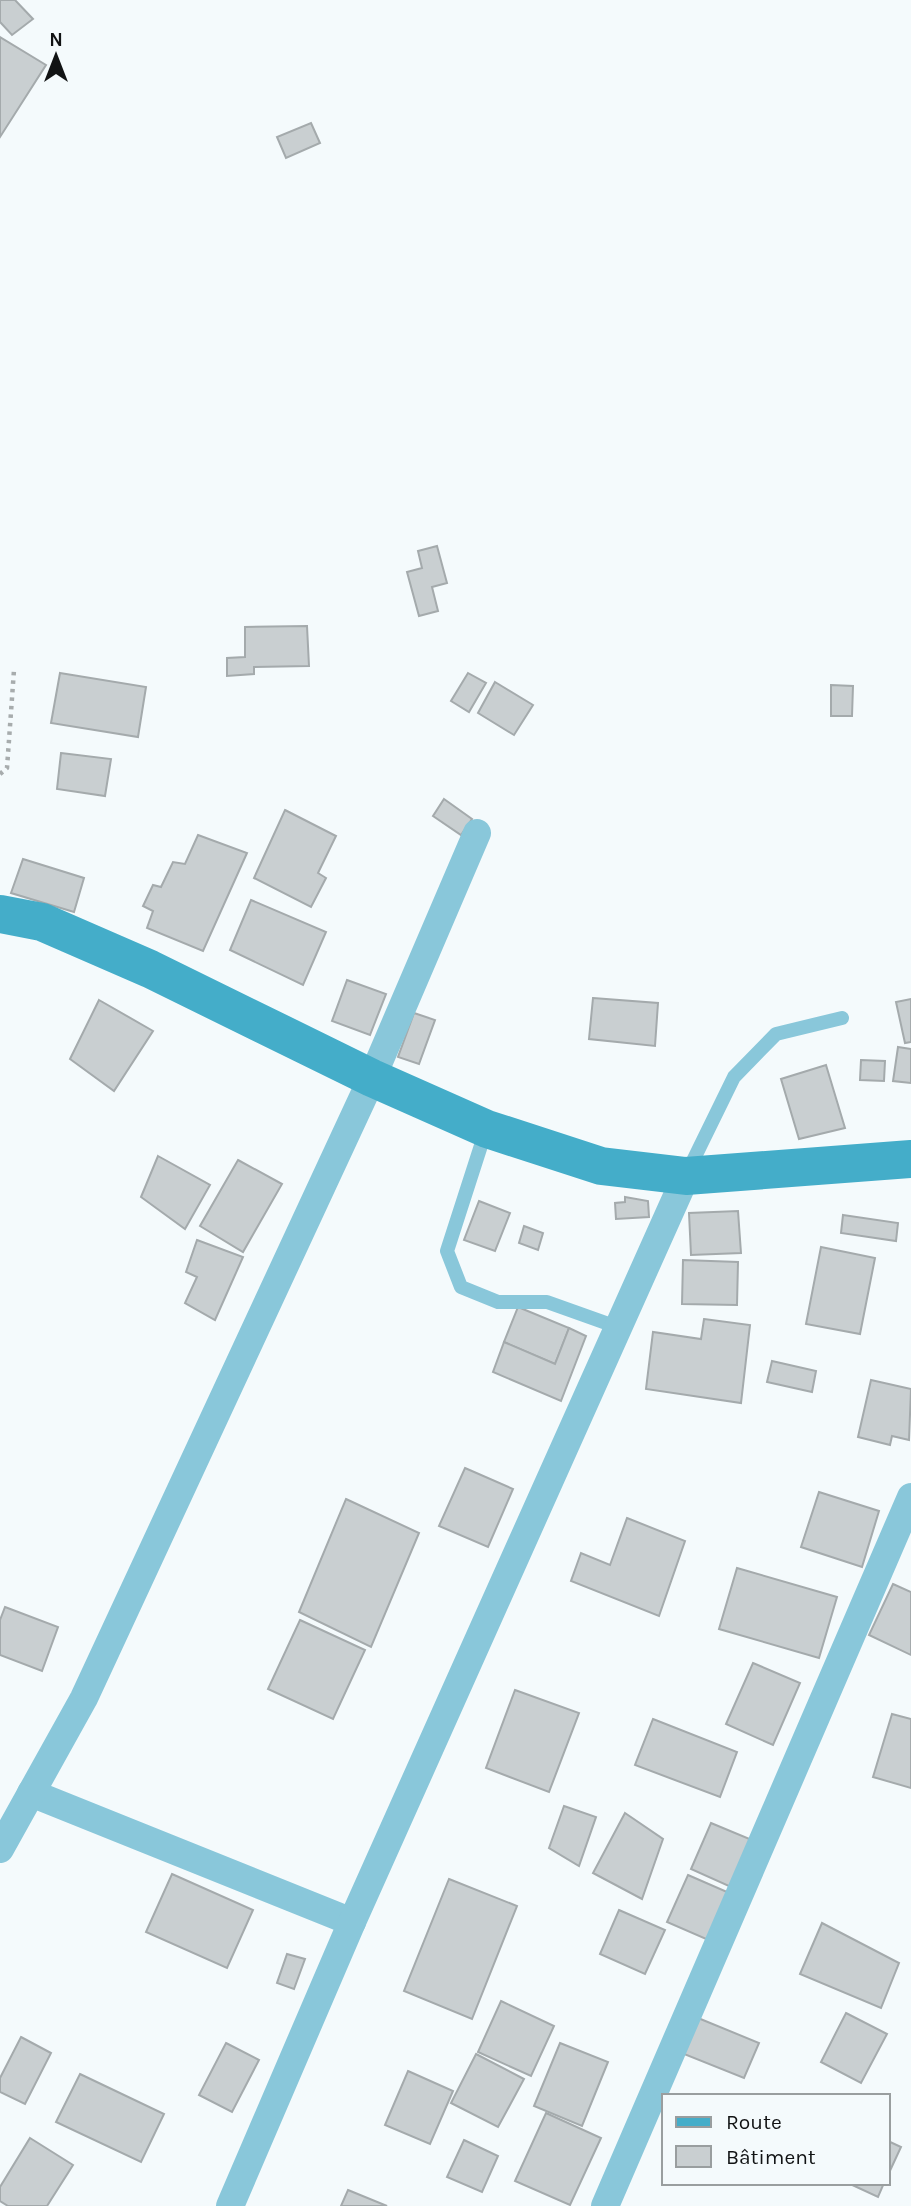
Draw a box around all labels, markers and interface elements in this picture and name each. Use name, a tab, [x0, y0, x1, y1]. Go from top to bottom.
north arrow	[21, 21, 91, 91]
text: N	[49, 29, 63, 51]
legend	[662, 2094, 890, 2185]
text: Route	[726, 2110, 782, 2134]
text: Bâtiment	[726, 2145, 816, 2169]

